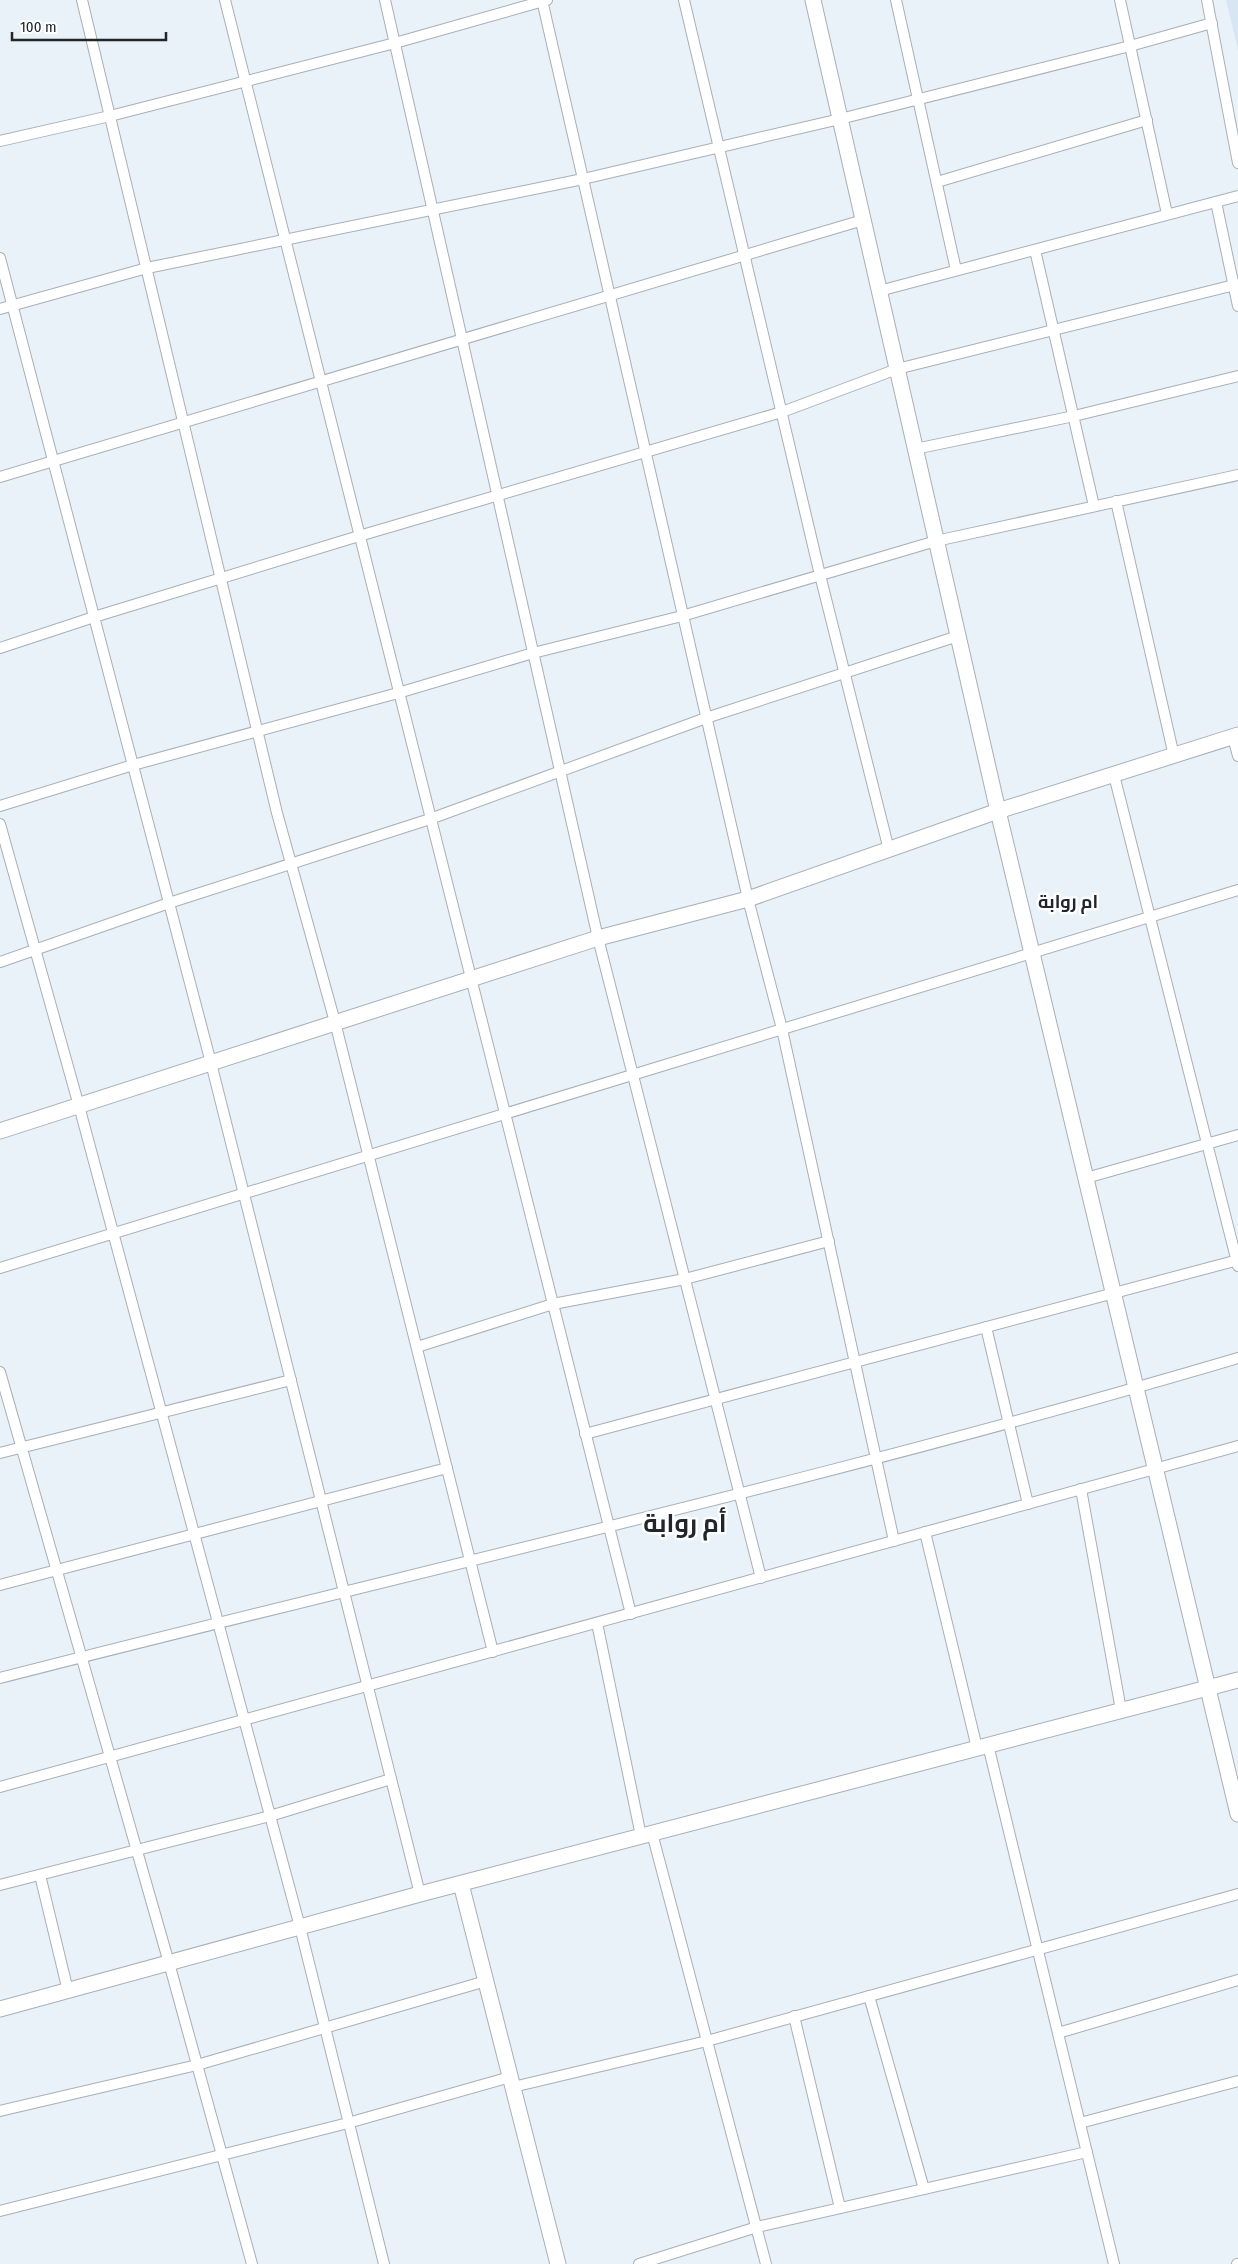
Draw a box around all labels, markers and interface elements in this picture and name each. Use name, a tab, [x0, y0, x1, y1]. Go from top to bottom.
scale bar	[12, 10, 166, 42]
text: 100 m	[20, 18, 57, 36]
district label: ام روابة	[1038, 891, 1098, 914]
district label: أم روابة	[643, 1507, 727, 1541]

